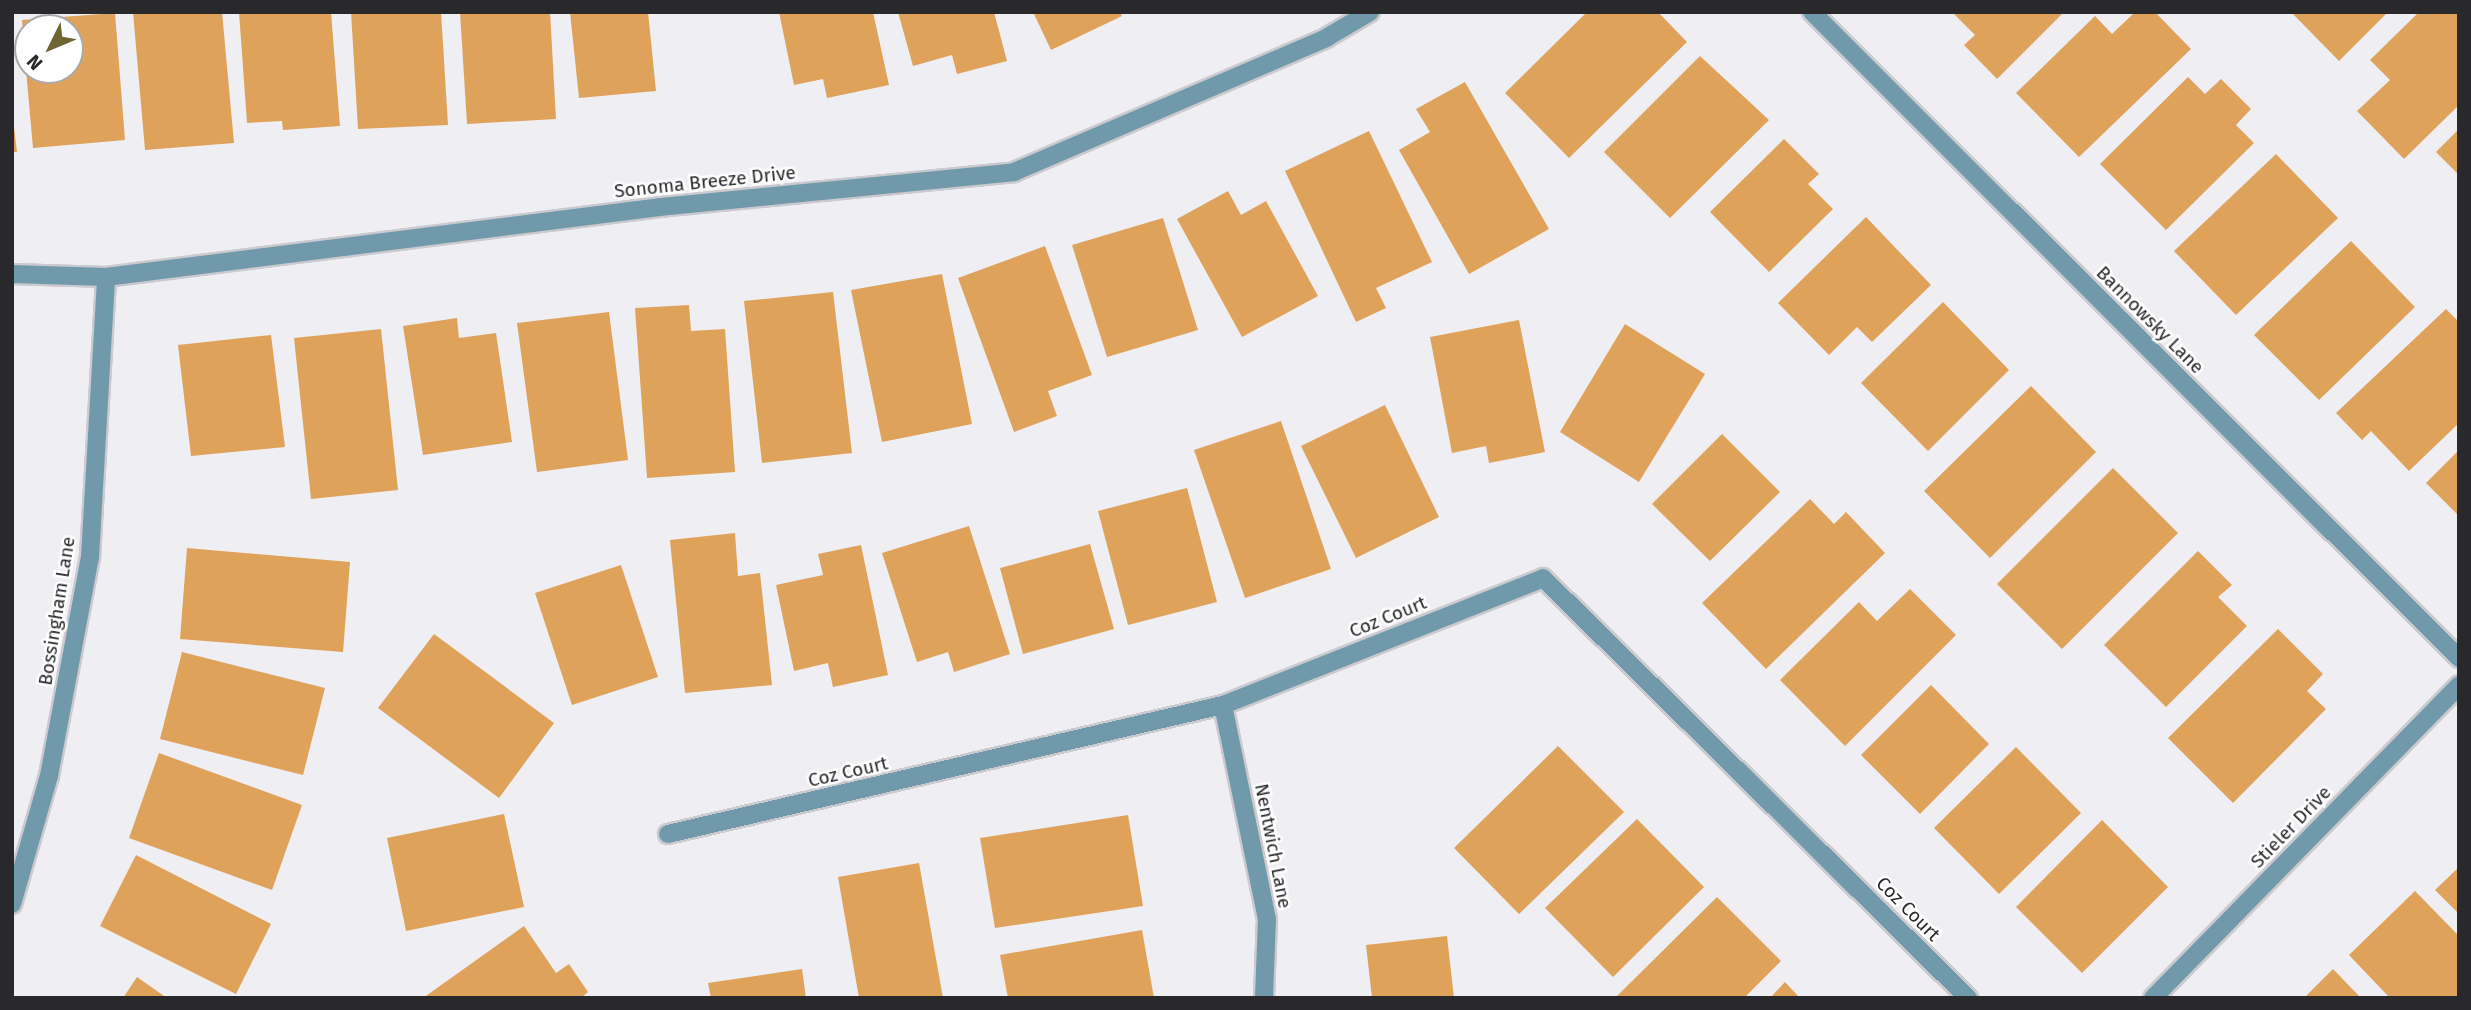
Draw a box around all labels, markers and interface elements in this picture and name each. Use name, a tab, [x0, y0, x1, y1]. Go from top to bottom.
north arrow	[14, 14, 84, 84]
text: N	[22, 50, 47, 75]
street label: Sonoma Breeze Drive	[613, 161, 797, 203]
street label: Bannowsky Lane	[2091, 261, 2209, 379]
street label: Bossingham Lane	[34, 535, 80, 687]
street label: Coz Court	[1346, 591, 1430, 643]
street label: Coz Court	[806, 752, 890, 792]
street label: Stieler Drive	[2246, 781, 2336, 873]
street label: Nentwich Lane	[1250, 782, 1296, 910]
street label: Coz Court	[1871, 872, 1945, 946]

